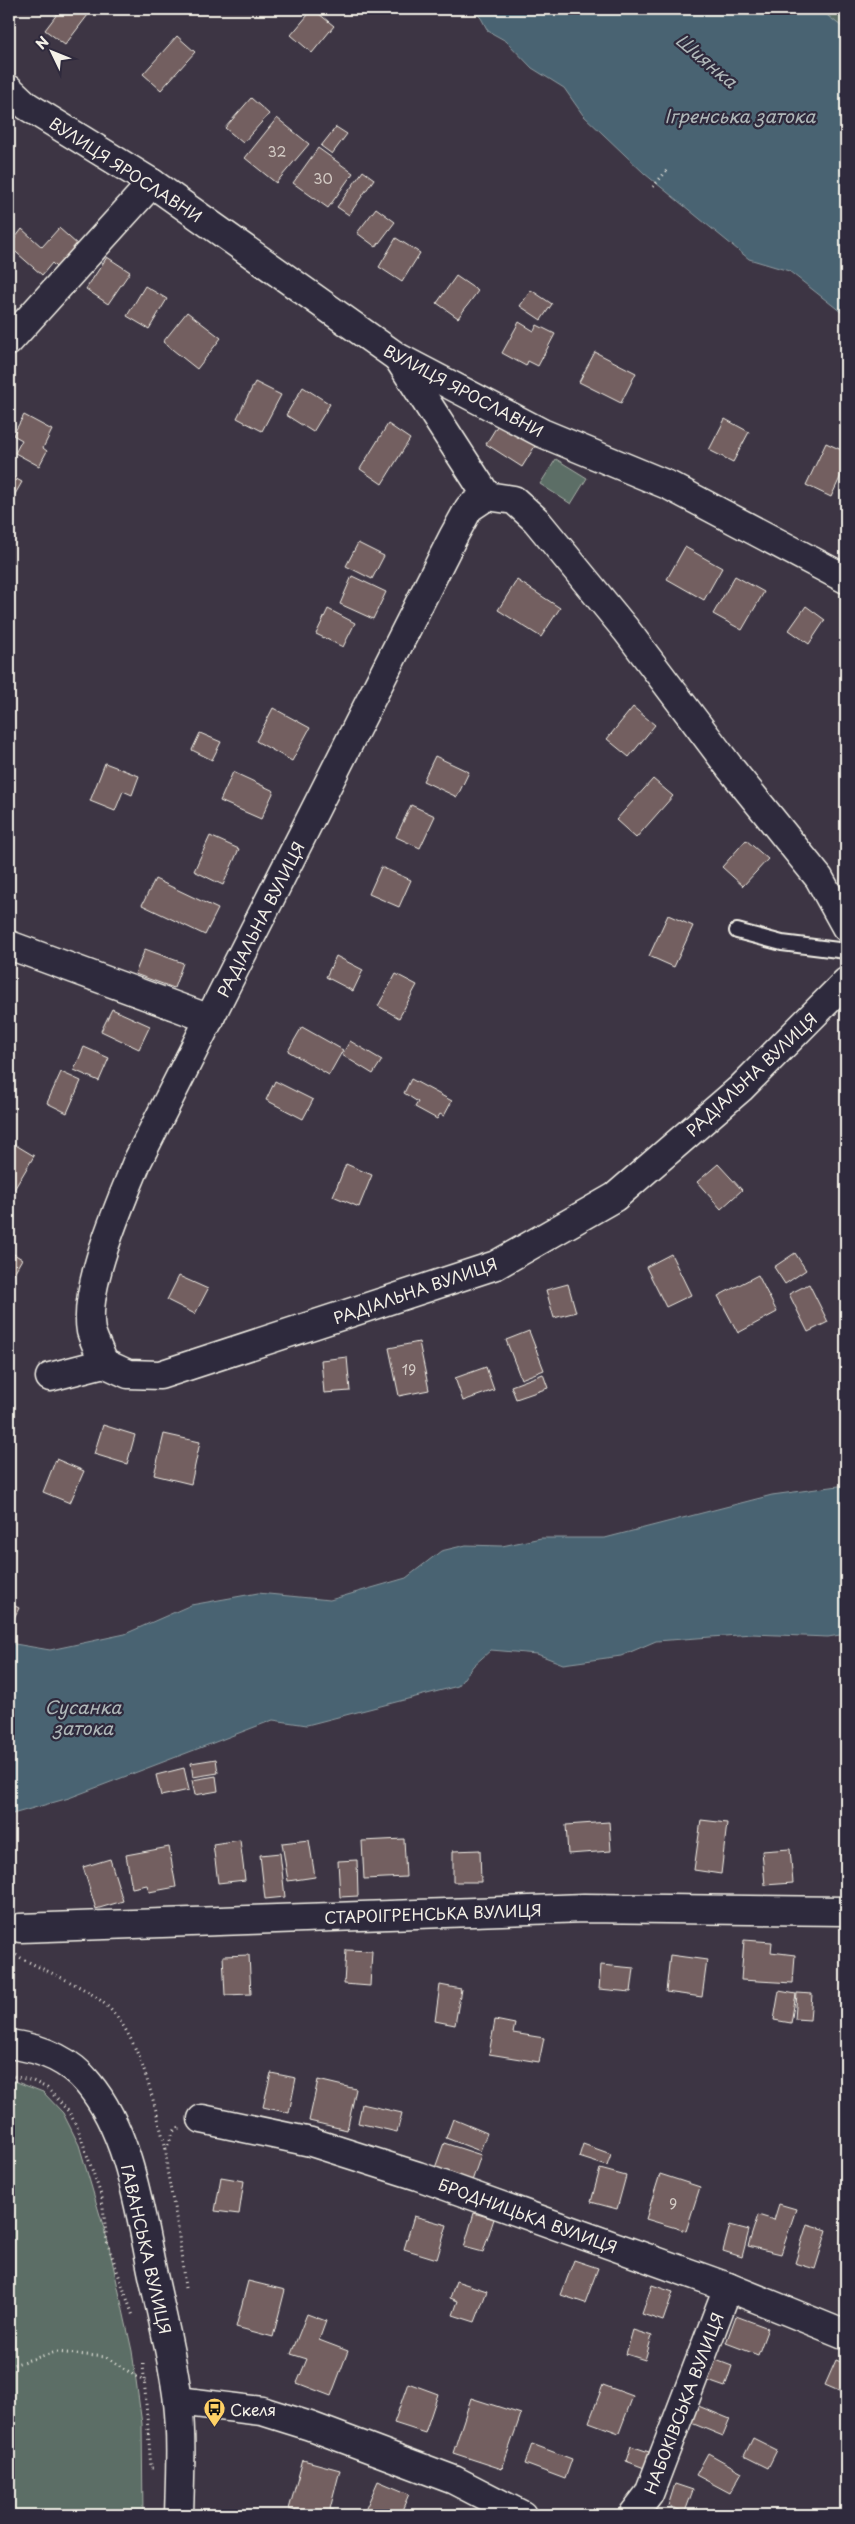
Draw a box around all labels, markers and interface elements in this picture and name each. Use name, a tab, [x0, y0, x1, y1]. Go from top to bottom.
water label: Шиянка	[671, 26, 744, 94]
north arrow	[28, 28, 78, 78]
text: N	[31, 32, 54, 54]
water label: Ігренська затока	[665, 102, 816, 129]
street label: ВУЛИЦЯ ЯРОСЛАВНИ	[45, 111, 207, 227]
house number: 32	[268, 141, 286, 162]
house number: 30	[313, 168, 333, 189]
street label: ВУЛИЦЯ ЯРОСЛАВНИ	[380, 338, 548, 442]
street label: РАДІАЛЬНА ВУЛИЦЯ	[210, 837, 310, 1001]
street label: РАДІАЛЬНА ВУЛИЦЯ	[680, 1007, 822, 1141]
street label: РАДІАЛЬНА ВУЛИЦЯ	[330, 1251, 500, 1329]
house number: 19	[402, 1359, 416, 1380]
water label: Сусанка затока	[45, 1693, 122, 1741]
street label: СТАРОІГРЕНСЬКА ВУЛИЦЯ	[324, 1897, 542, 1929]
street label: ГАВАНСЬКА ВУЛИЦЯ	[116, 2162, 178, 2336]
street label: БРОДНИЦЬКА ВУЛИЦЯ	[435, 2171, 621, 2259]
house number: 9	[669, 2193, 677, 2214]
street label: НАБОКІВСЬКА ВУЛИЦЯ	[637, 2309, 729, 2497]
bus stop icon: Скеля	[202, 2397, 226, 2428]
place label: Скеля	[230, 2397, 276, 2421]

